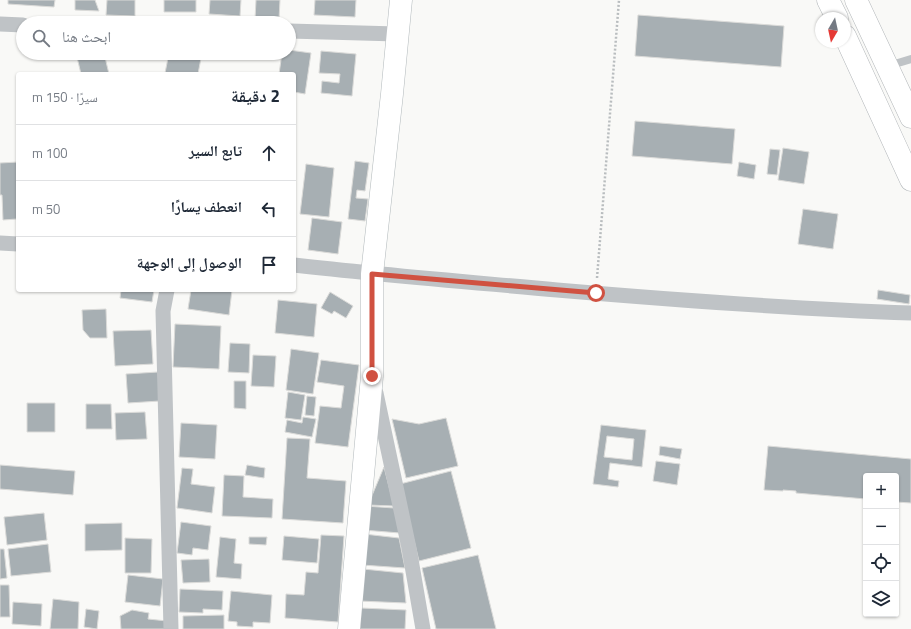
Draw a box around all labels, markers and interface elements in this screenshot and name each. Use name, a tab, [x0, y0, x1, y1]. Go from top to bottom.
north arrow	[815, 12, 851, 48]
search box	[16, 16, 296, 60]
text: ابحث هنا	[62, 25, 111, 48]
icon: search	[30, 27, 52, 49]
text: 2 دقيقة	[231, 83, 280, 109]
text: سيرًا · 150 m	[32, 87, 98, 107]
text: تابع السير	[189, 139, 242, 162]
icon: ahead	[258, 142, 280, 164]
text: 100 m	[32, 143, 68, 163]
text: انعطف يسارًا	[171, 195, 242, 218]
icon: left	[258, 198, 280, 220]
text: 50 m	[32, 199, 60, 219]
text: الوصول إلى الوجهة	[137, 251, 242, 274]
icon: arrive	[258, 254, 280, 276]
route start	[587, 284, 605, 302]
route end	[363, 367, 381, 385]
map controls	[863, 473, 899, 617]
button: +	[863, 473, 899, 509]
button: −	[863, 509, 899, 545]
button: locate	[863, 545, 899, 581]
button: layers	[863, 581, 899, 617]

